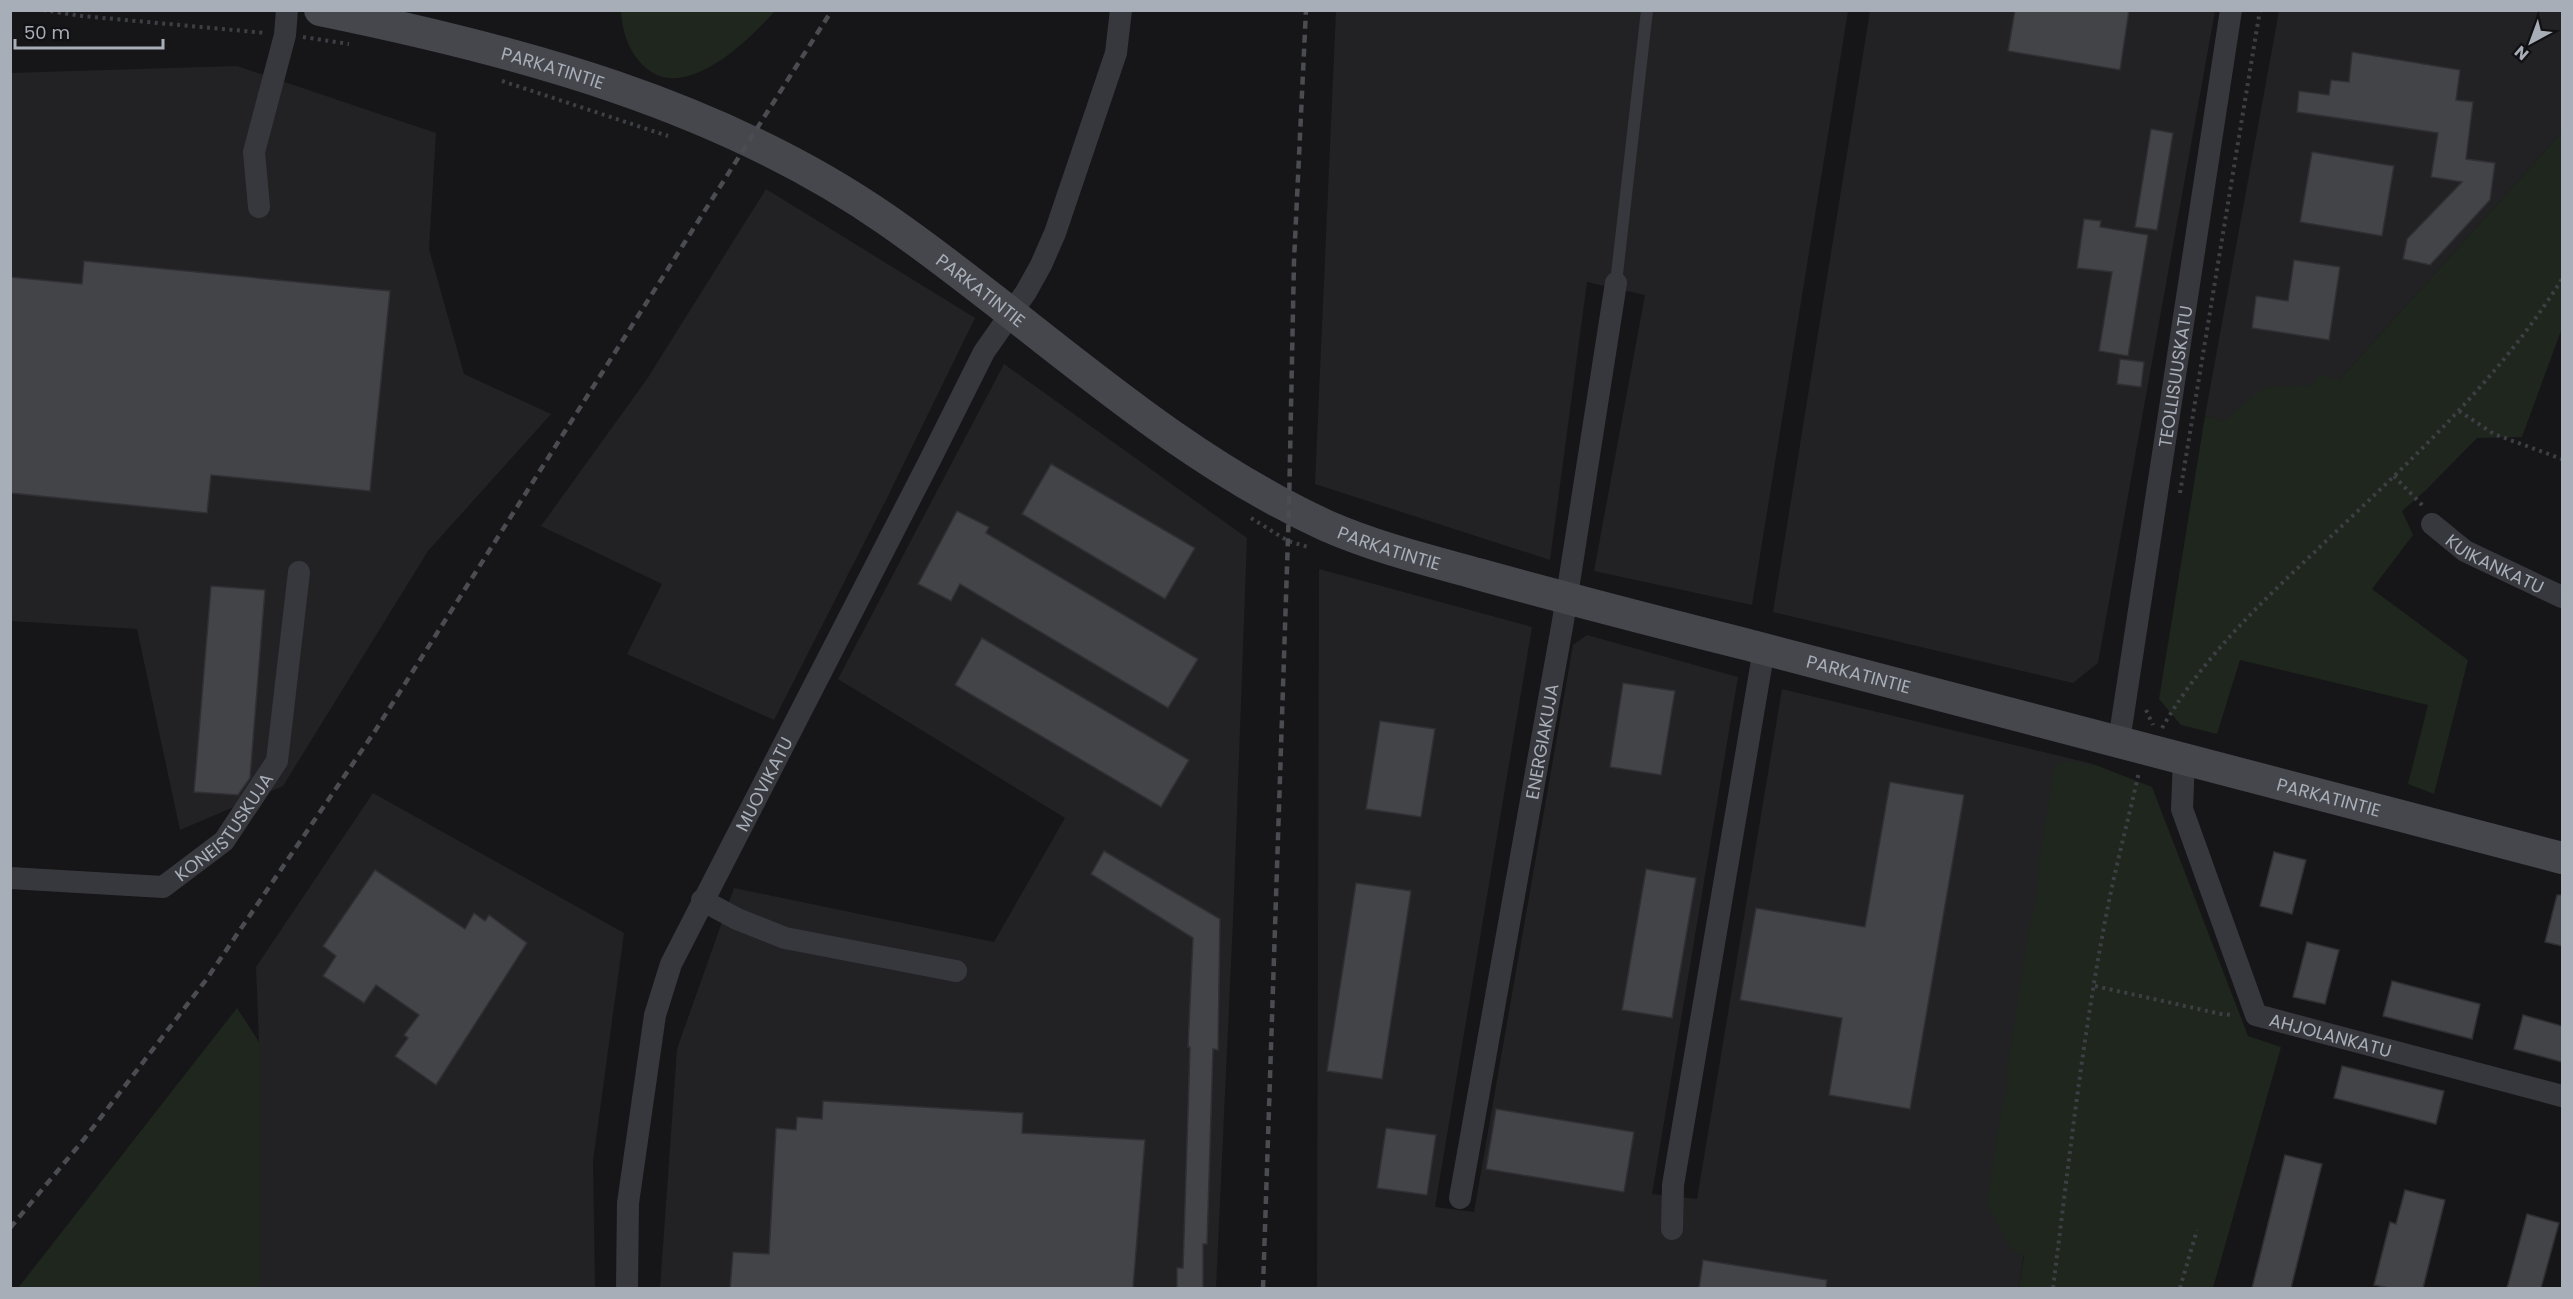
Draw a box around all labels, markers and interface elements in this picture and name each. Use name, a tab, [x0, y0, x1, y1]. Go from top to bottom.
scale bar	[15, 12, 164, 50]
north arrow	[2501, 12, 2561, 72]
text: 50 m	[24, 20, 70, 45]
street label: PARKATINTIE	[498, 40, 608, 95]
text: N	[2509, 40, 2534, 66]
street label: PARKATINTIE	[931, 247, 1031, 332]
street label: TEOLLISUUSKATU	[2152, 303, 2198, 449]
street label: PARKATINTIE	[1334, 519, 1444, 576]
street label: KUIKANKATU	[2440, 528, 2548, 599]
street label: PARKATINTIE	[1804, 648, 1914, 699]
street label: ENERGIAKUJA	[1519, 681, 1564, 801]
street label: MUOVIKATU	[729, 732, 798, 835]
street label: KONEISTUSKUJA	[169, 768, 279, 887]
street label: PARKATINTIE	[2274, 771, 2384, 822]
street label: AHJOLANKATU	[2267, 1007, 2394, 1063]

